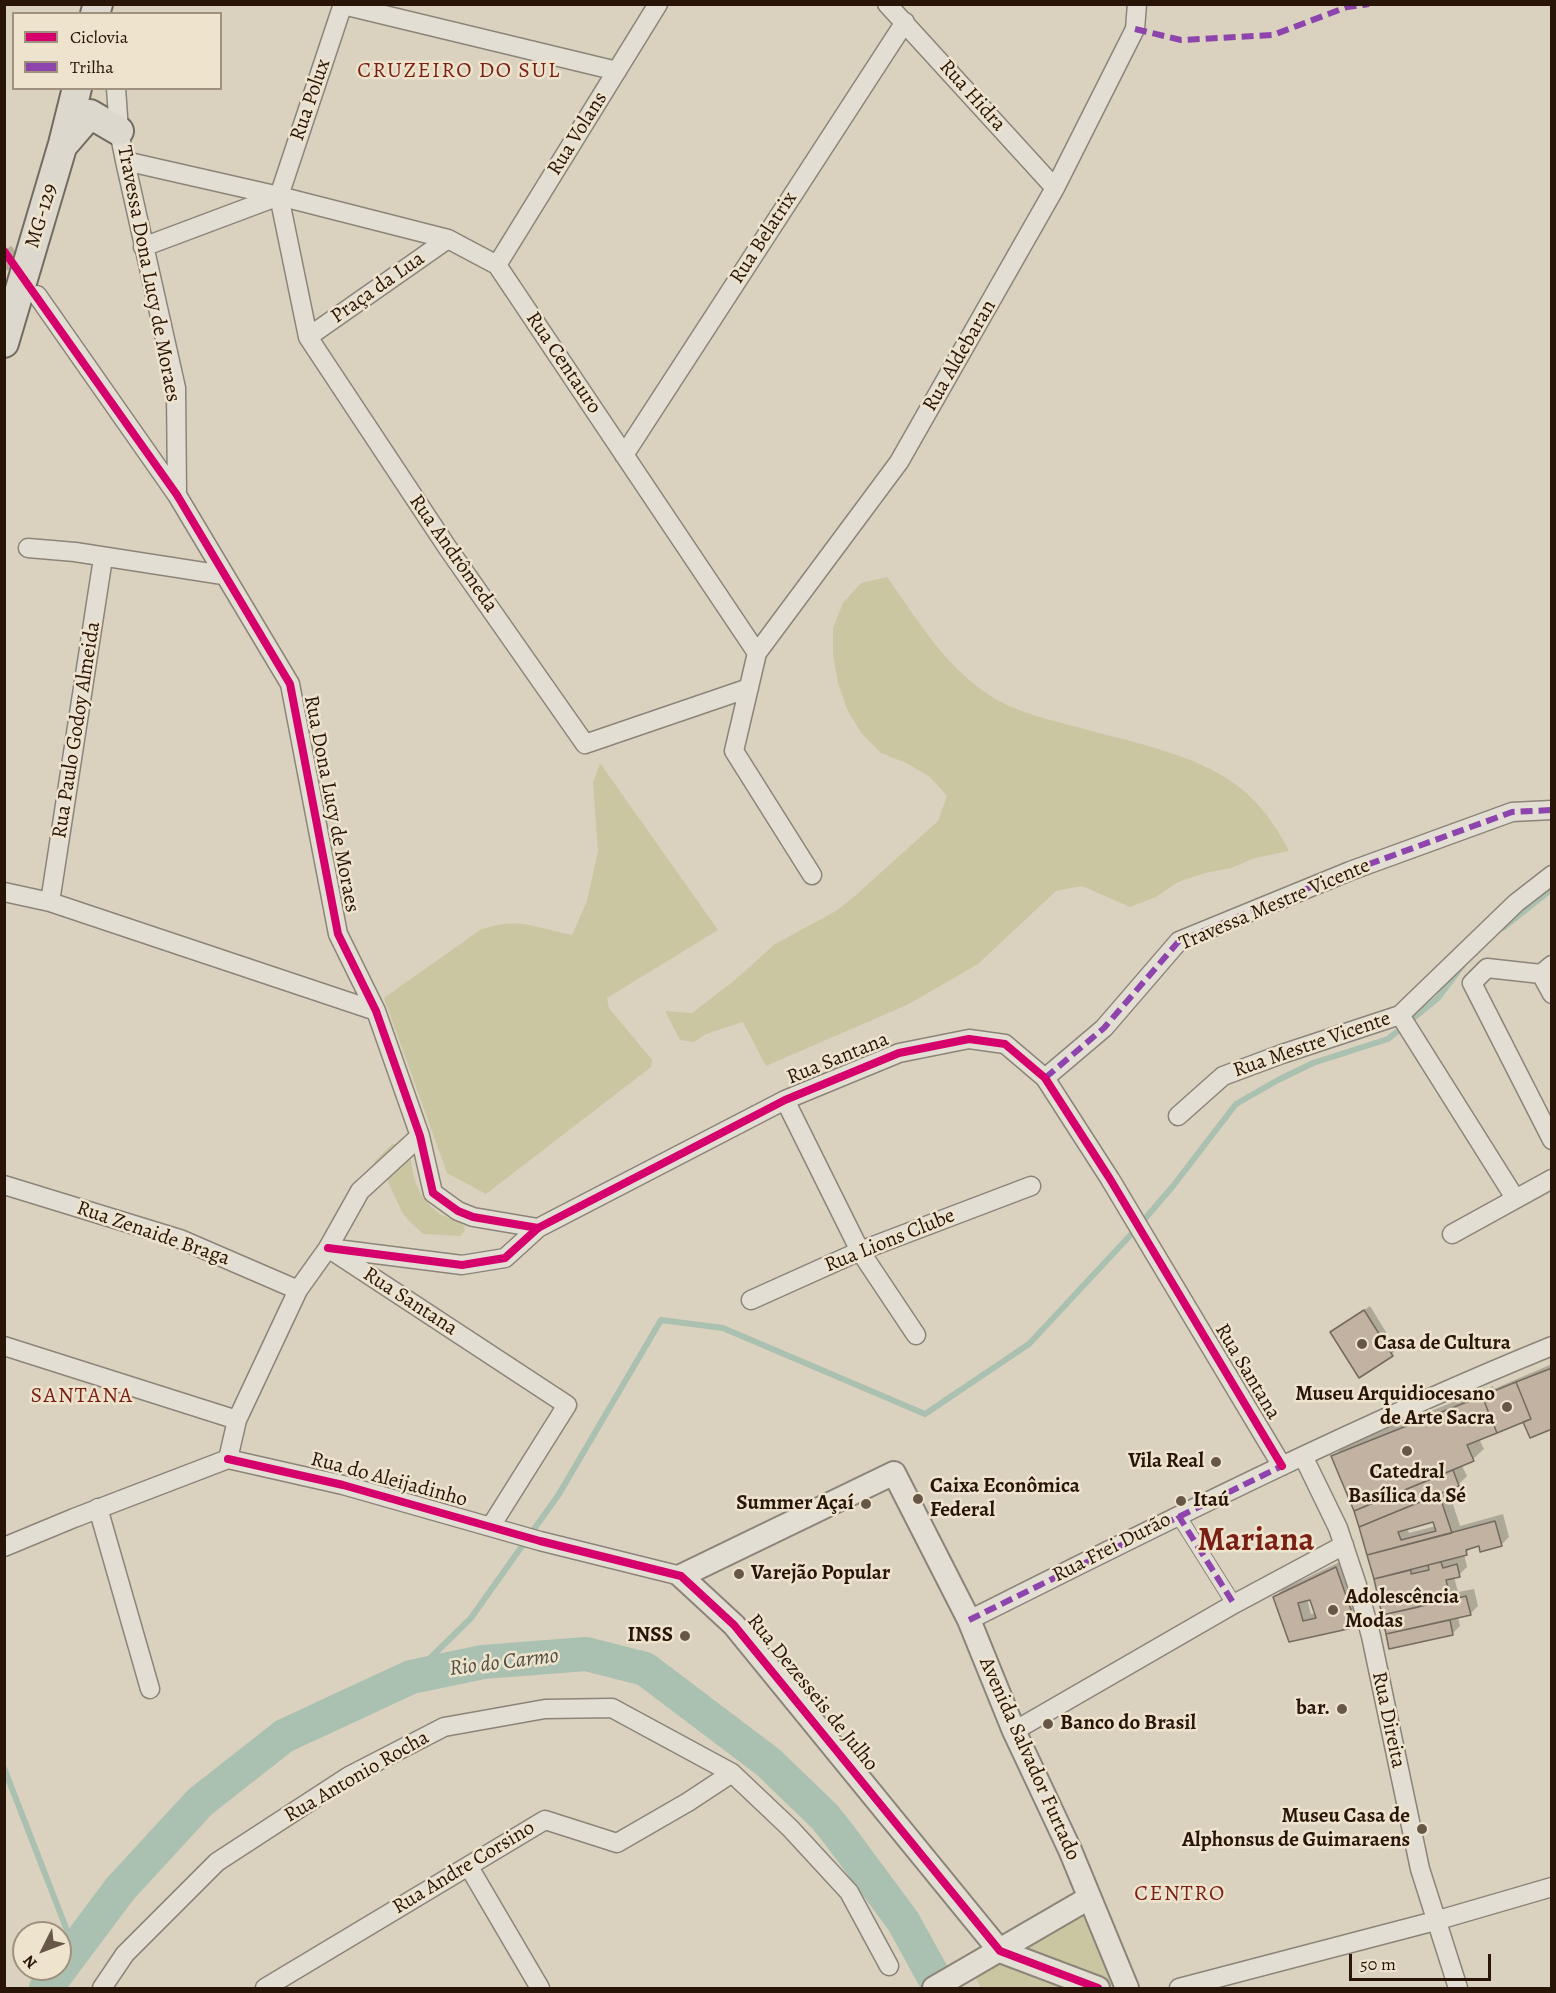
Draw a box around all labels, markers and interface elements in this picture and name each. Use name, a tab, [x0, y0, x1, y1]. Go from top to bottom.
legend	[12, 12, 222, 90]
text: Ciclovia	[70, 25, 128, 49]
text: Trilha	[70, 55, 114, 79]
street label: Rua Hidra	[933, 55, 1011, 137]
street label: Rua Polux	[285, 56, 337, 144]
district label: CRUZEIRO DO SUL	[357, 59, 561, 85]
street label: Rua Volans	[542, 87, 614, 181]
street label: Travessa Dona Lucy de Moraes	[111, 144, 185, 404]
street label: MG-129	[20, 181, 64, 251]
street label: Rua Belatrix	[725, 187, 803, 289]
street label: Praça da Lua	[326, 247, 430, 329]
street label: Rua Aldebaran	[918, 296, 1002, 416]
street label: Rua Centauro	[520, 307, 606, 419]
street label: Rua Andrômeda	[403, 490, 503, 618]
street label: Rua Paulo Godoy Almeida	[47, 620, 107, 840]
street label: Rua Dona Lucy de Moraes	[298, 693, 364, 915]
street label: Travessa Mestre Vicente	[1176, 853, 1374, 957]
street label: Rua Mestre Vicente	[1230, 1006, 1394, 1084]
street label: Rua Santana	[783, 1027, 893, 1091]
street label: Rua Zenaide Braga	[73, 1196, 233, 1272]
street label: Rua Lions Clube	[821, 1203, 959, 1279]
street label: Rua Santana	[358, 1262, 462, 1342]
street label: Rua Santana	[1209, 1319, 1285, 1425]
place label: Casa de Cultura	[1374, 1331, 1511, 1357]
marker: Casa de Cultura	[1355, 1337, 1369, 1351]
place label: Museu Arquidiocesano de Arte Sacra	[1295, 1382, 1495, 1432]
district label: SANTANA	[30, 1384, 134, 1410]
marker: Museu Arquidiocesano de Arte Sacra	[1500, 1400, 1514, 1414]
marker: Catedral Basílica da Sé	[1400, 1444, 1414, 1458]
street label: Rua do Aleijadinho	[308, 1447, 470, 1513]
place label: Vila Real	[1128, 1449, 1204, 1475]
marker: Vila Real	[1209, 1455, 1223, 1469]
place label: Catedral Basílica da Sé	[1348, 1460, 1466, 1510]
place label: Caixa Econômica Federal	[930, 1474, 1080, 1524]
place label: Itaú	[1193, 1488, 1229, 1514]
place label: Summer Açaí	[736, 1491, 854, 1517]
marker: Caixa Econômica Federal	[911, 1492, 925, 1506]
marker: Itaú	[1174, 1494, 1188, 1508]
marker: Summer Açaí	[859, 1497, 873, 1511]
street label: Rua Frei Durão	[1049, 1507, 1175, 1589]
district label: Mariana	[1198, 1522, 1314, 1562]
place label: Varejão Popular	[751, 1561, 890, 1587]
marker: Varejão Popular	[732, 1567, 746, 1581]
place label: Adolescência Modas	[1345, 1585, 1459, 1635]
marker: Adolescência Modas	[1326, 1603, 1340, 1617]
street label: Rua Dezesseis de Julho	[741, 1609, 883, 1777]
place label: INSS	[627, 1623, 673, 1649]
marker: INSS	[678, 1629, 692, 1643]
water label: Rio do Carmo	[448, 1643, 560, 1683]
street label: Avenida Salvador Furtado	[973, 1653, 1085, 1865]
street label: Rua Direita	[1365, 1669, 1411, 1771]
place label: bar.	[1296, 1696, 1330, 1722]
marker: bar.	[1335, 1702, 1349, 1716]
place label: Banco do Brasil	[1060, 1711, 1196, 1737]
marker: Banco do Brasil	[1041, 1717, 1055, 1731]
street label: Rua Antonio Rocha	[280, 1725, 434, 1829]
place label: Museu Casa de Alphonsus de Guimaraens	[1182, 1804, 1410, 1854]
street label: Rua Andre Corsino	[388, 1816, 540, 1920]
marker: Museu Casa de Alphonsus de Guimaraens	[1415, 1822, 1429, 1836]
district label: CENTRO	[1134, 1882, 1226, 1908]
north arrow	[12, 1921, 72, 1981]
scale bar	[1352, 1942, 1494, 1980]
text: N	[18, 1950, 42, 1973]
text: 50 m	[1360, 1952, 1396, 1976]

